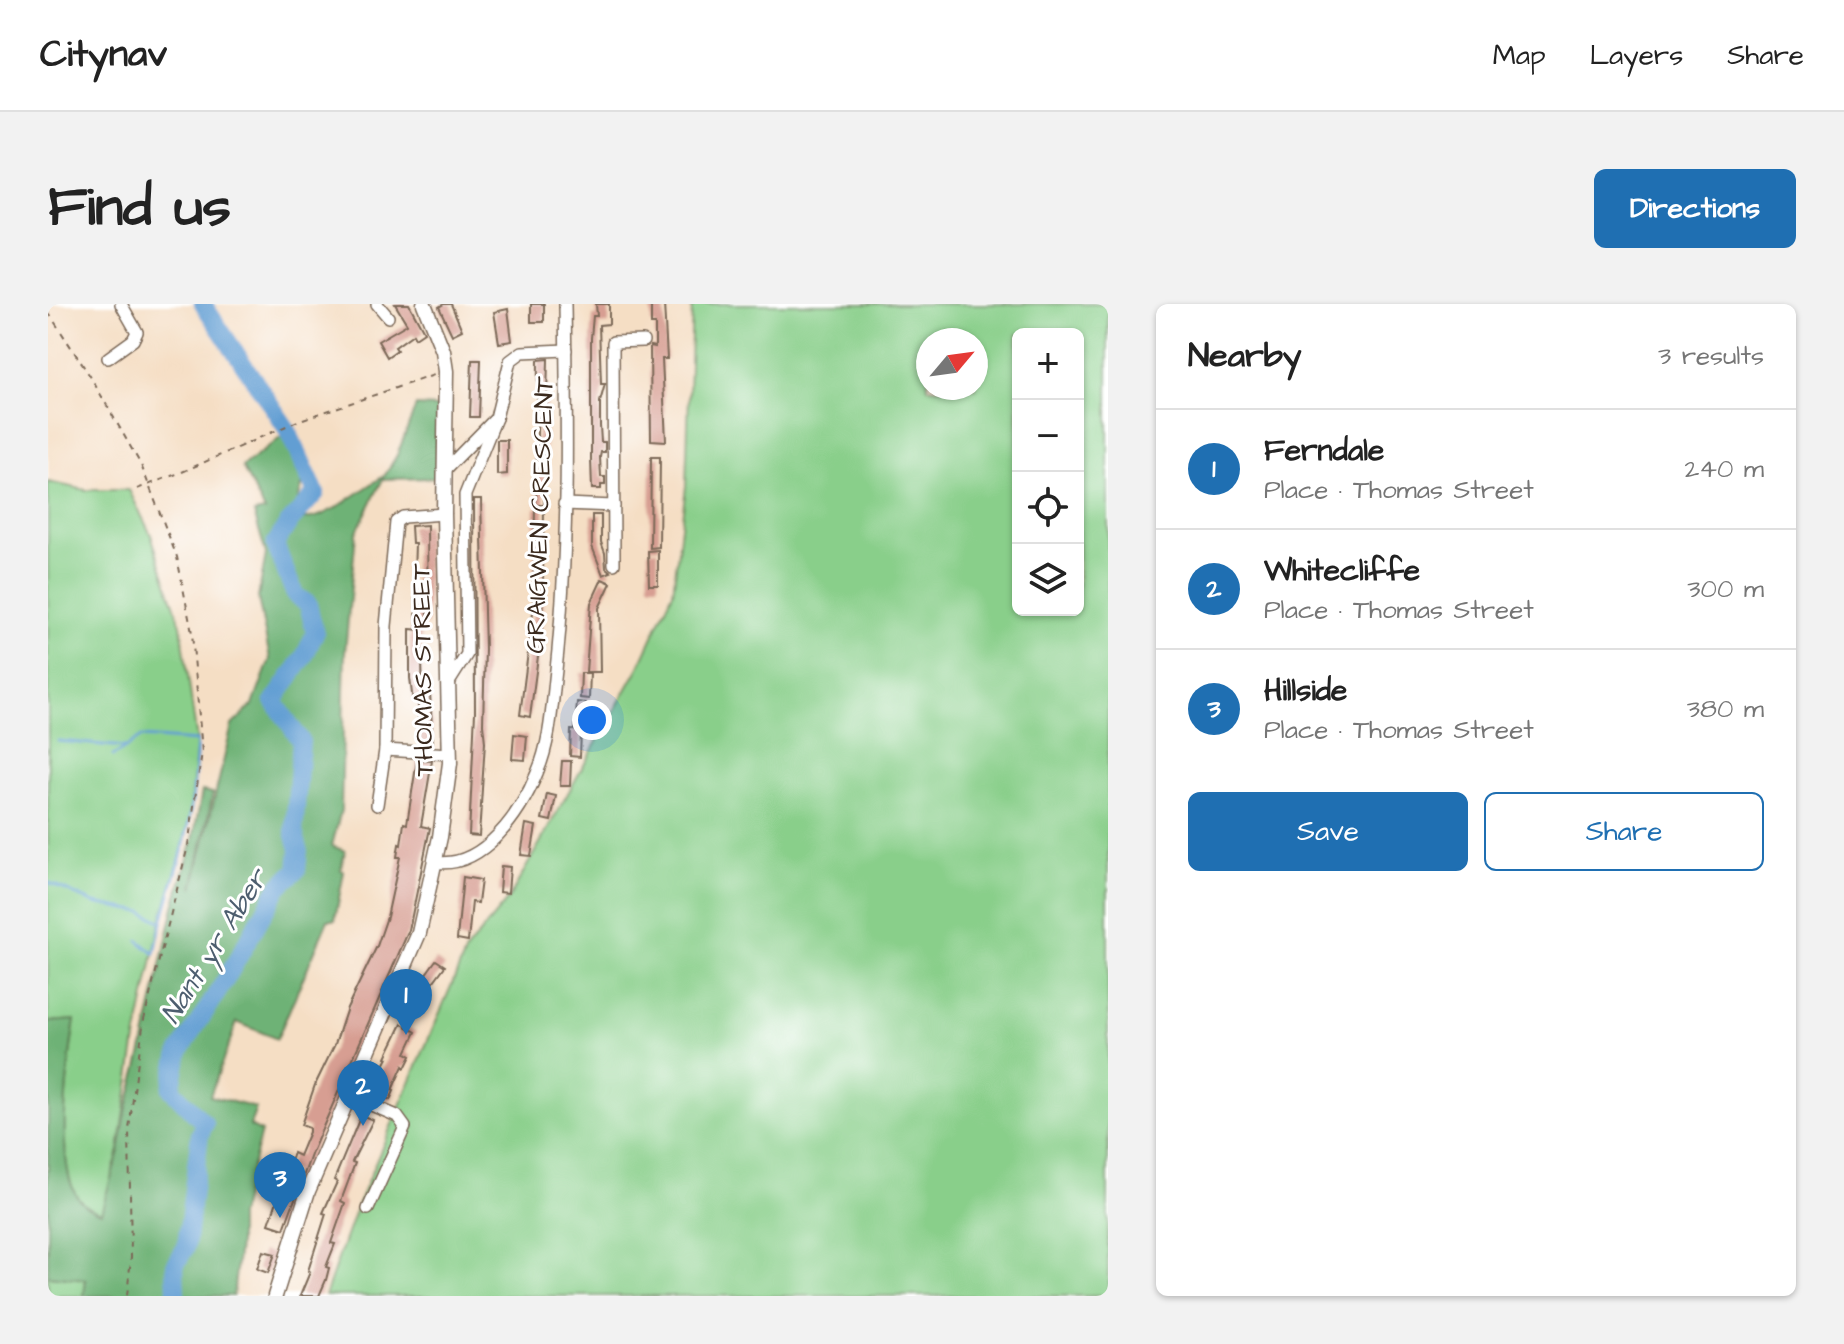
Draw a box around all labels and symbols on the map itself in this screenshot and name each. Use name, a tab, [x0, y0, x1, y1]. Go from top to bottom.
north arrow	[916, 328, 988, 400]
street label: GRAIGWEN CRESCENT	[517, 375, 563, 654]
street label: THOMAS STREET	[403, 562, 443, 777]
your location	[572, 700, 612, 740]
water label: Nant yr Aber	[151, 860, 279, 1032]
pin: 1	[380, 969, 432, 1035]
pin: 2	[337, 1060, 389, 1126]
pin: 3	[254, 1152, 306, 1218]

